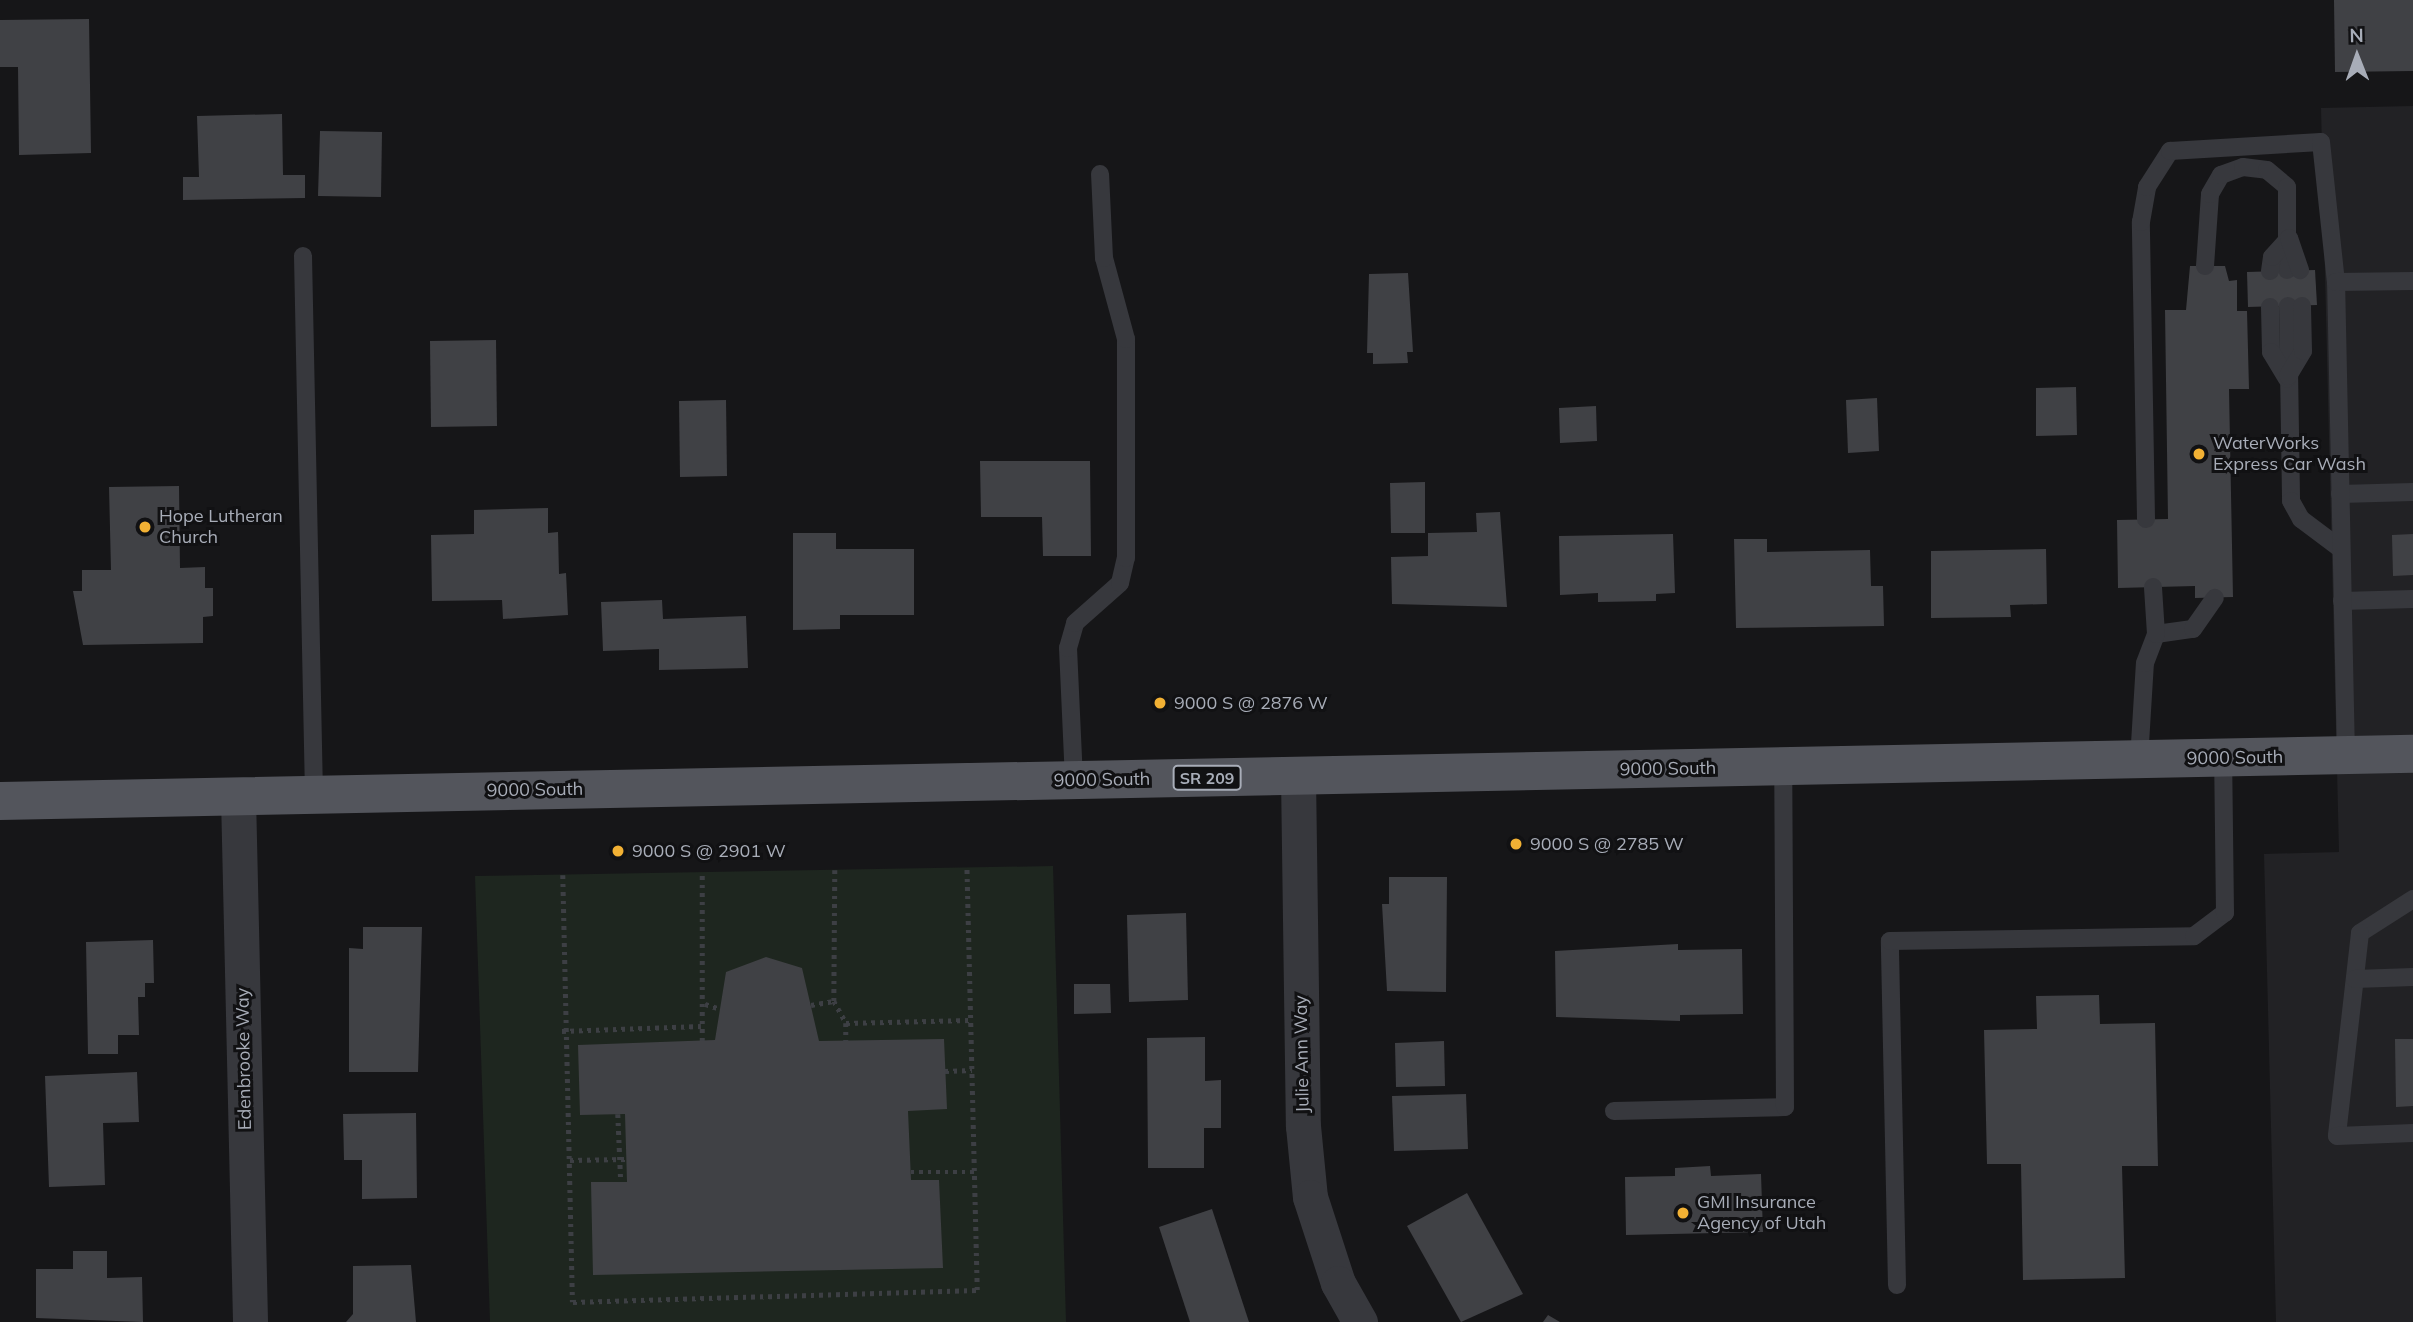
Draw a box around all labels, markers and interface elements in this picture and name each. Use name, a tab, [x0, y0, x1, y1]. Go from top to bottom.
north arrow	[2322, 21, 2392, 91]
text: N	[2349, 23, 2364, 47]
place label: WaterWorks Express Car Wash	[2213, 433, 2366, 476]
marker: WaterWorks Express Car Wash	[2191, 446, 2207, 462]
place label: Hope Lutheran Church	[159, 506, 283, 548]
marker: Hope Lutheran Church	[137, 519, 153, 535]
place label: 9000 S @ 2876 W	[1174, 692, 1328, 714]
marker: 9000 S @ 2876 W	[1152, 695, 1168, 711]
street label: 9000 South	[2187, 746, 2283, 770]
street label: 9000 South	[1620, 757, 1716, 781]
road number: SR 209	[1172, 765, 1242, 790]
street label: 9000 South	[1054, 768, 1150, 792]
street label: 9000 South	[487, 778, 583, 802]
place label: 9000 S @ 2785 W	[1530, 833, 1684, 855]
marker: 9000 S @ 2785 W	[1508, 836, 1524, 852]
place label: 9000 S @ 2901 W	[632, 840, 786, 862]
marker: 9000 S @ 2901 W	[610, 843, 626, 859]
street label: Edenbrooke Way	[232, 988, 256, 1130]
street label: Julie Ann Way	[1290, 995, 1314, 1113]
place label: GMI Insurance Agency of Utah	[1697, 1192, 1826, 1234]
marker: GMI Insurance Agency of Utah	[1675, 1205, 1691, 1221]

